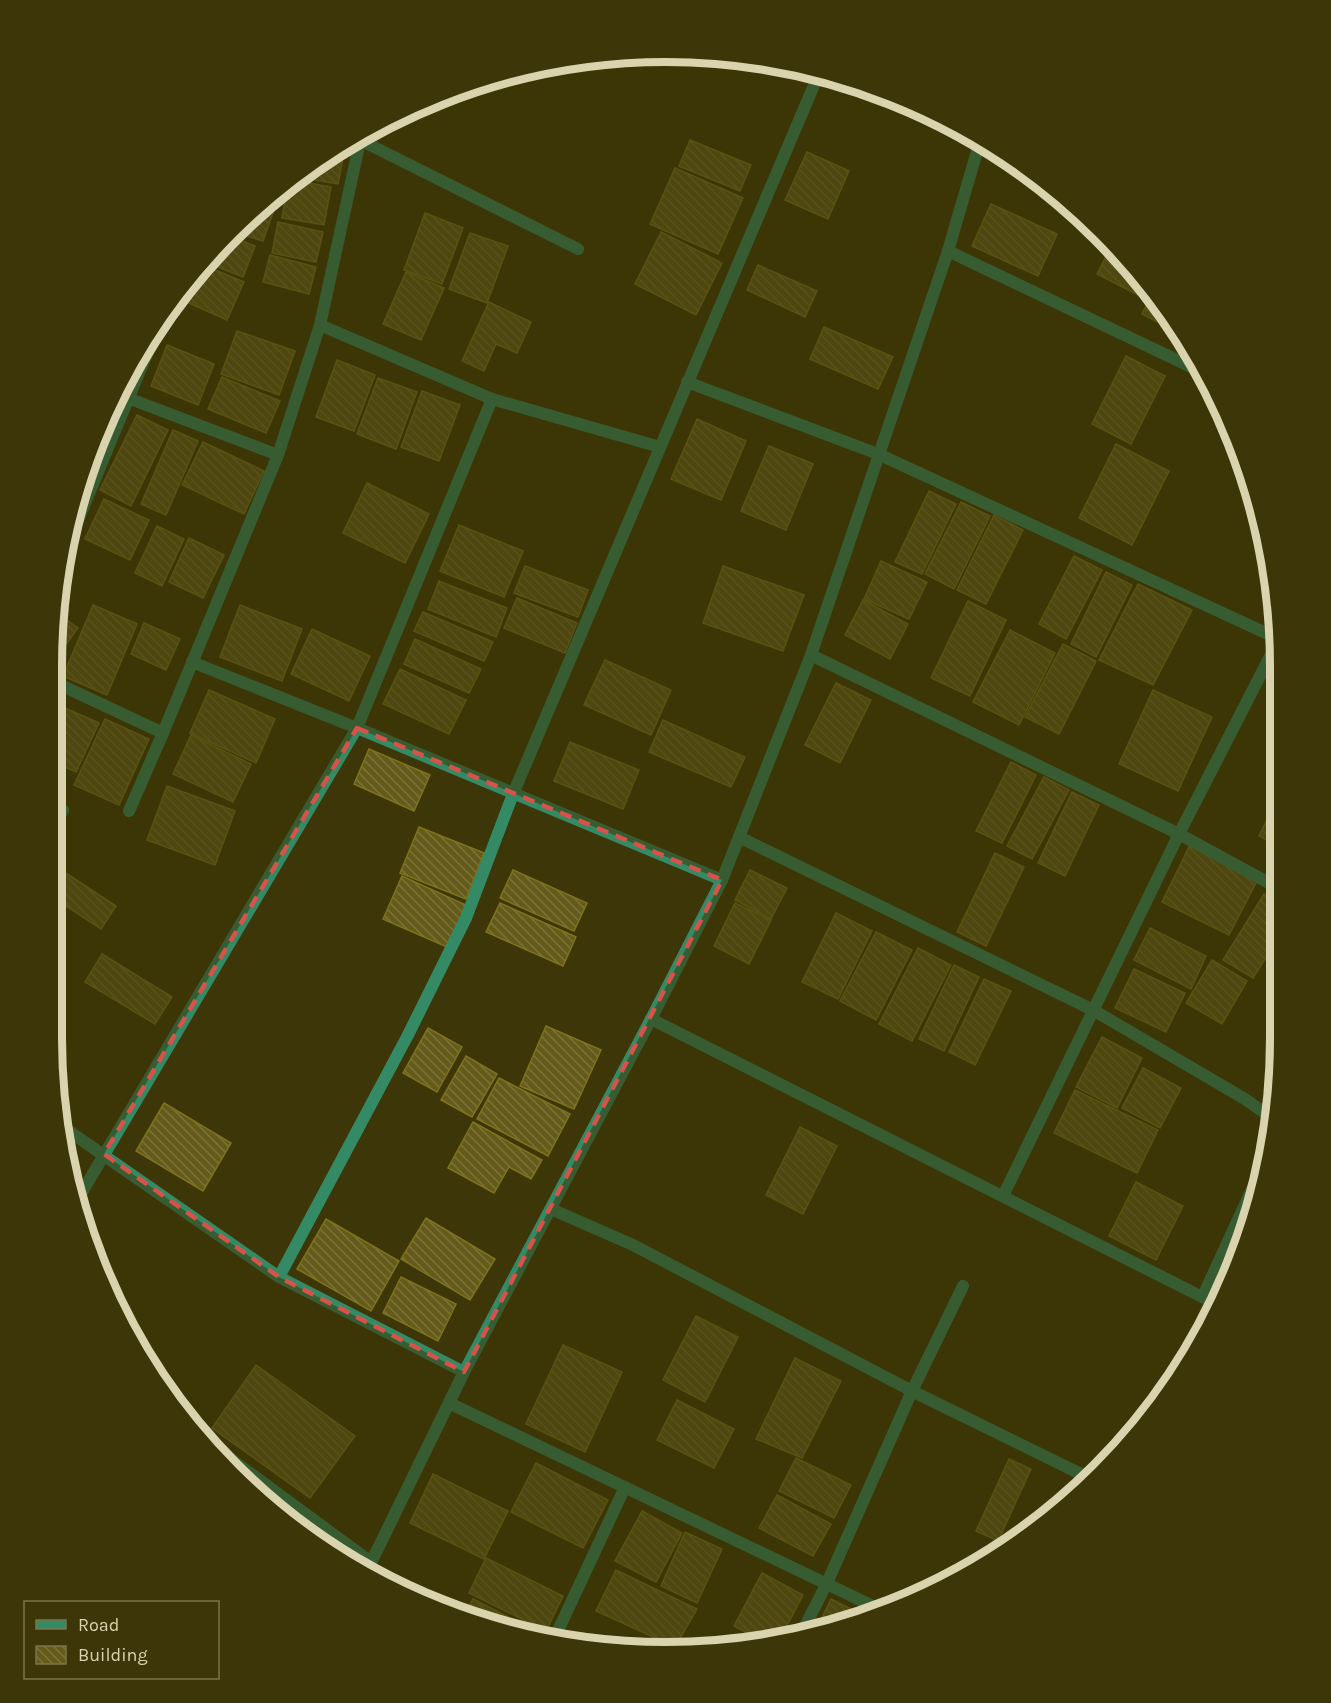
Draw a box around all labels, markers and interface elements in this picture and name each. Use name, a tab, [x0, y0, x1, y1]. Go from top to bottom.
legend	[24, 1601, 219, 1679]
text: Road	[78, 1614, 119, 1636]
text: Building	[78, 1644, 148, 1666]

